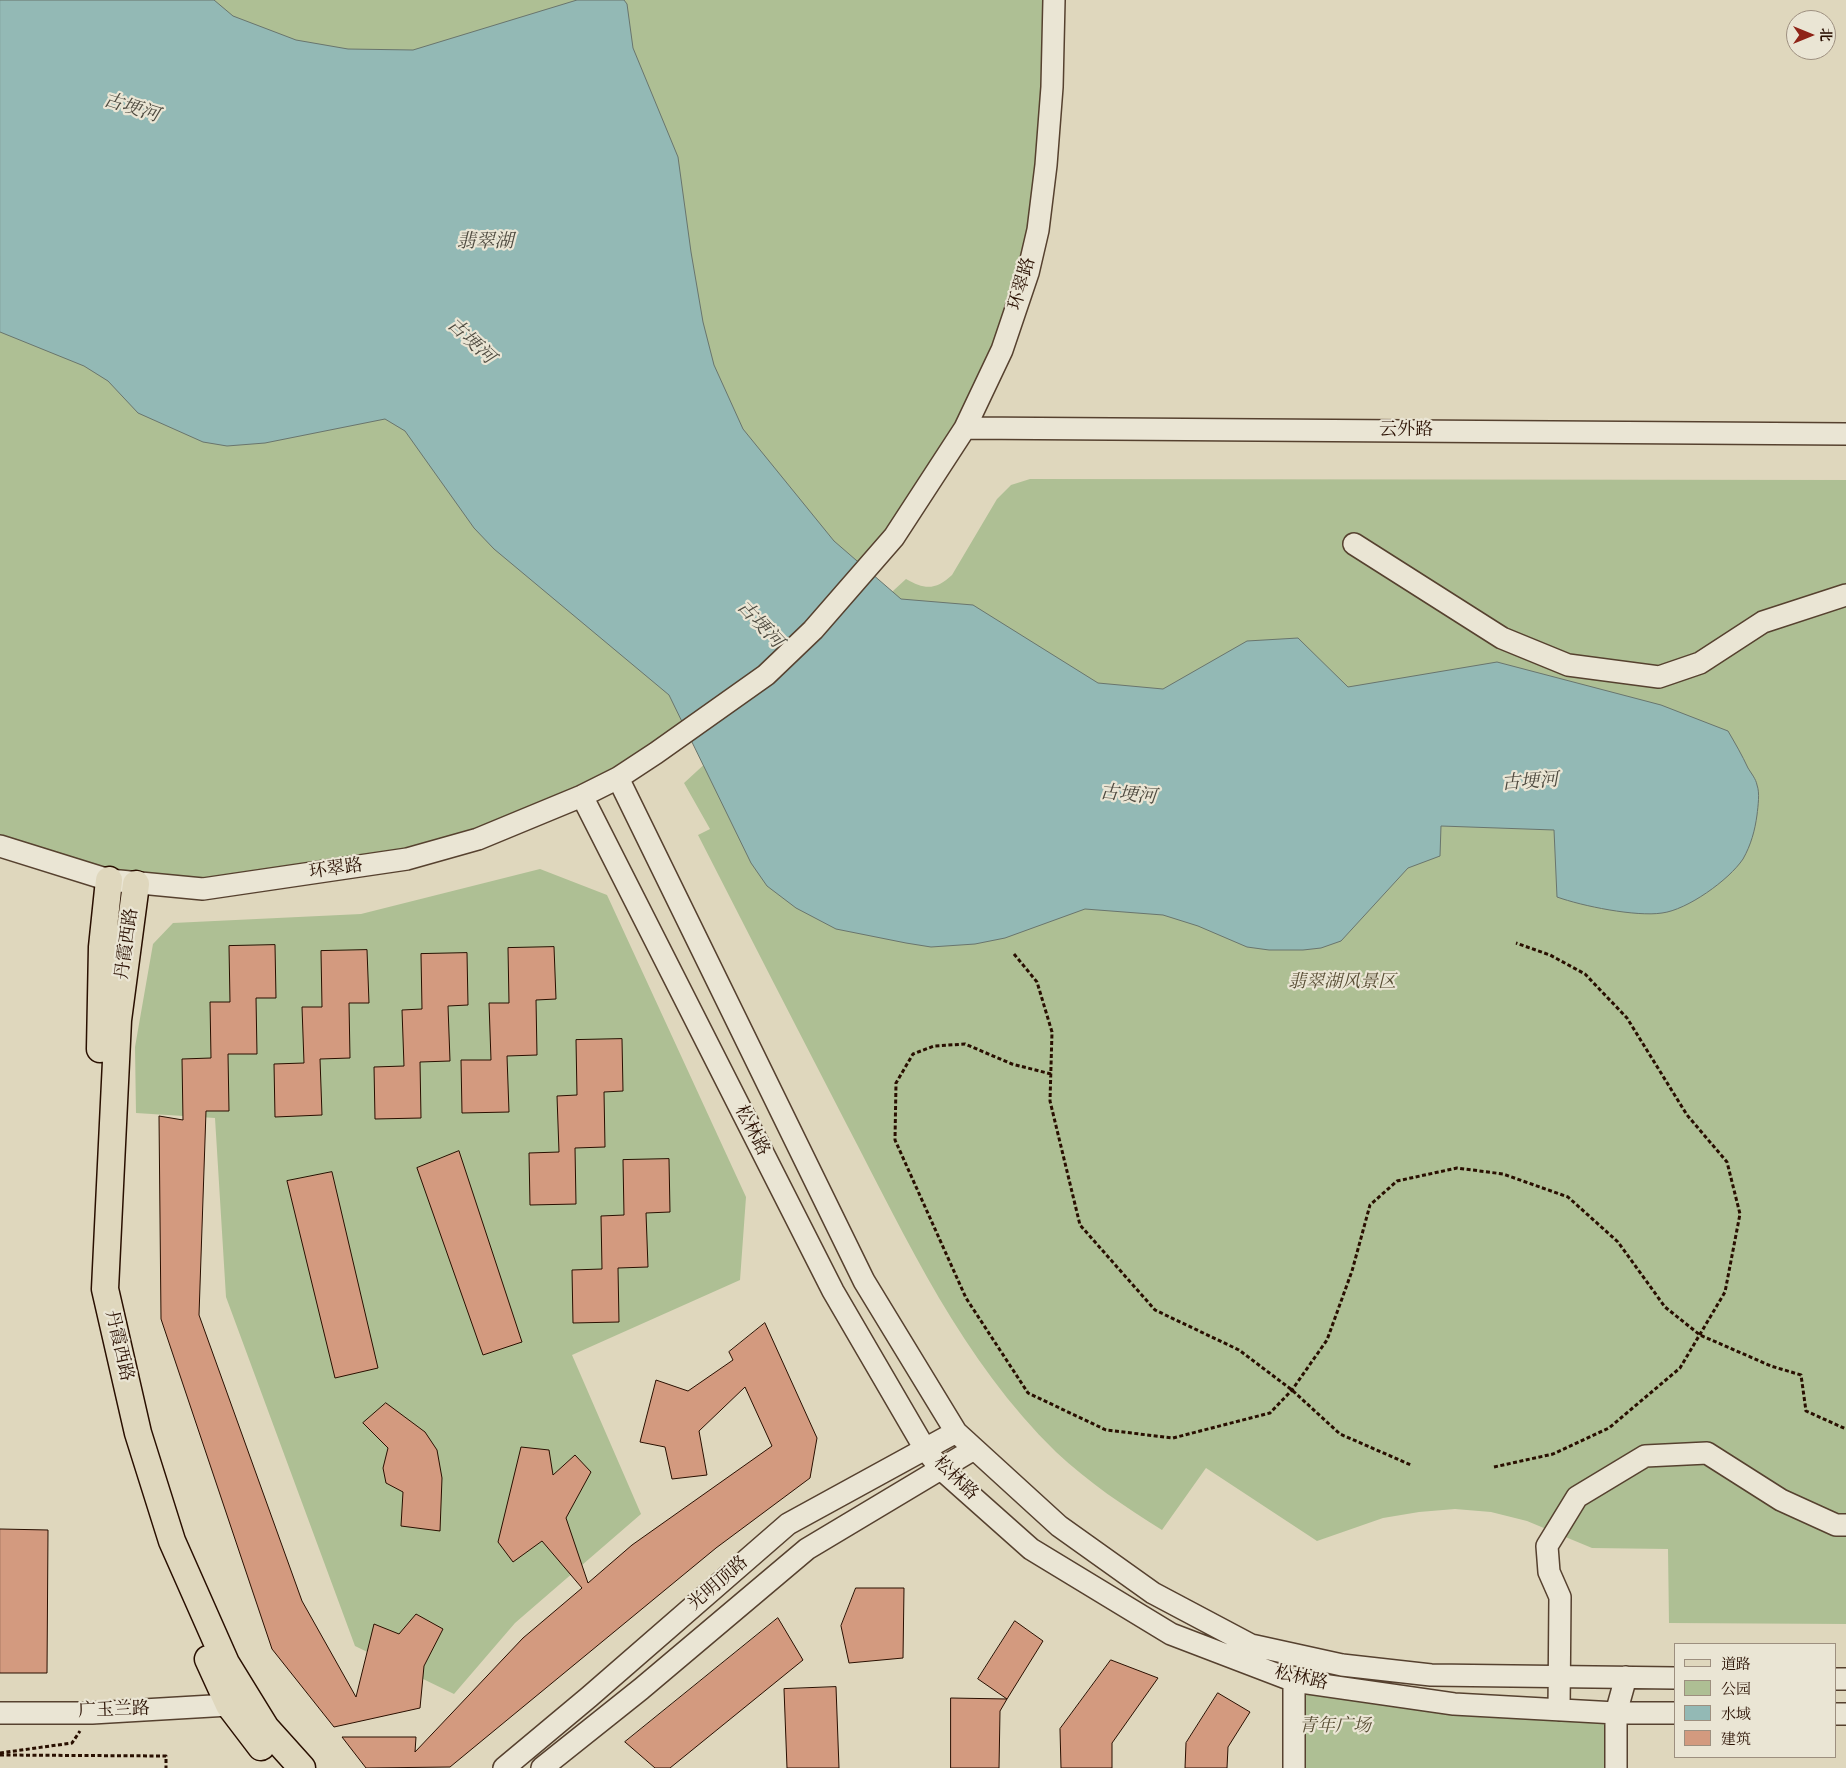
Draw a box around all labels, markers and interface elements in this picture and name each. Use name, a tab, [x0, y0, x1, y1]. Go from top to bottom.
north arrow	[1786, 10, 1836, 60]
text: 北	[1817, 28, 1834, 42]
water label: 古埂河	[100, 90, 162, 128]
water label: 翡翠湖	[457, 232, 513, 254]
street label: 环翠路	[1005, 255, 1041, 313]
water label: 古埂河	[441, 314, 499, 370]
street label: 云外路	[1379, 420, 1433, 442]
water label: 古埂河	[731, 596, 787, 654]
water label: 古埂河	[1501, 770, 1559, 796]
water label: 古埂河	[1099, 782, 1157, 810]
street label: 环翠路	[308, 856, 364, 884]
street label: 丹霞西路	[112, 907, 144, 981]
park label: 翡翠湖风景区	[1288, 972, 1396, 994]
street label: 松林路	[729, 1102, 773, 1160]
street label: 丹霞西路	[99, 1308, 137, 1384]
street label: 松林路	[928, 1452, 982, 1506]
street label: 光明顶路	[685, 1552, 753, 1616]
legend	[1674, 1643, 1836, 1758]
text: 道路	[1721, 1655, 1751, 1674]
street label: 松林路	[1272, 1662, 1330, 1696]
text: 公园	[1721, 1680, 1751, 1699]
street label: 广玉兰路	[78, 1699, 150, 1723]
text: 水域	[1721, 1705, 1751, 1724]
park label: 青年广场	[1299, 1716, 1371, 1738]
text: 建筑	[1721, 1730, 1751, 1749]

